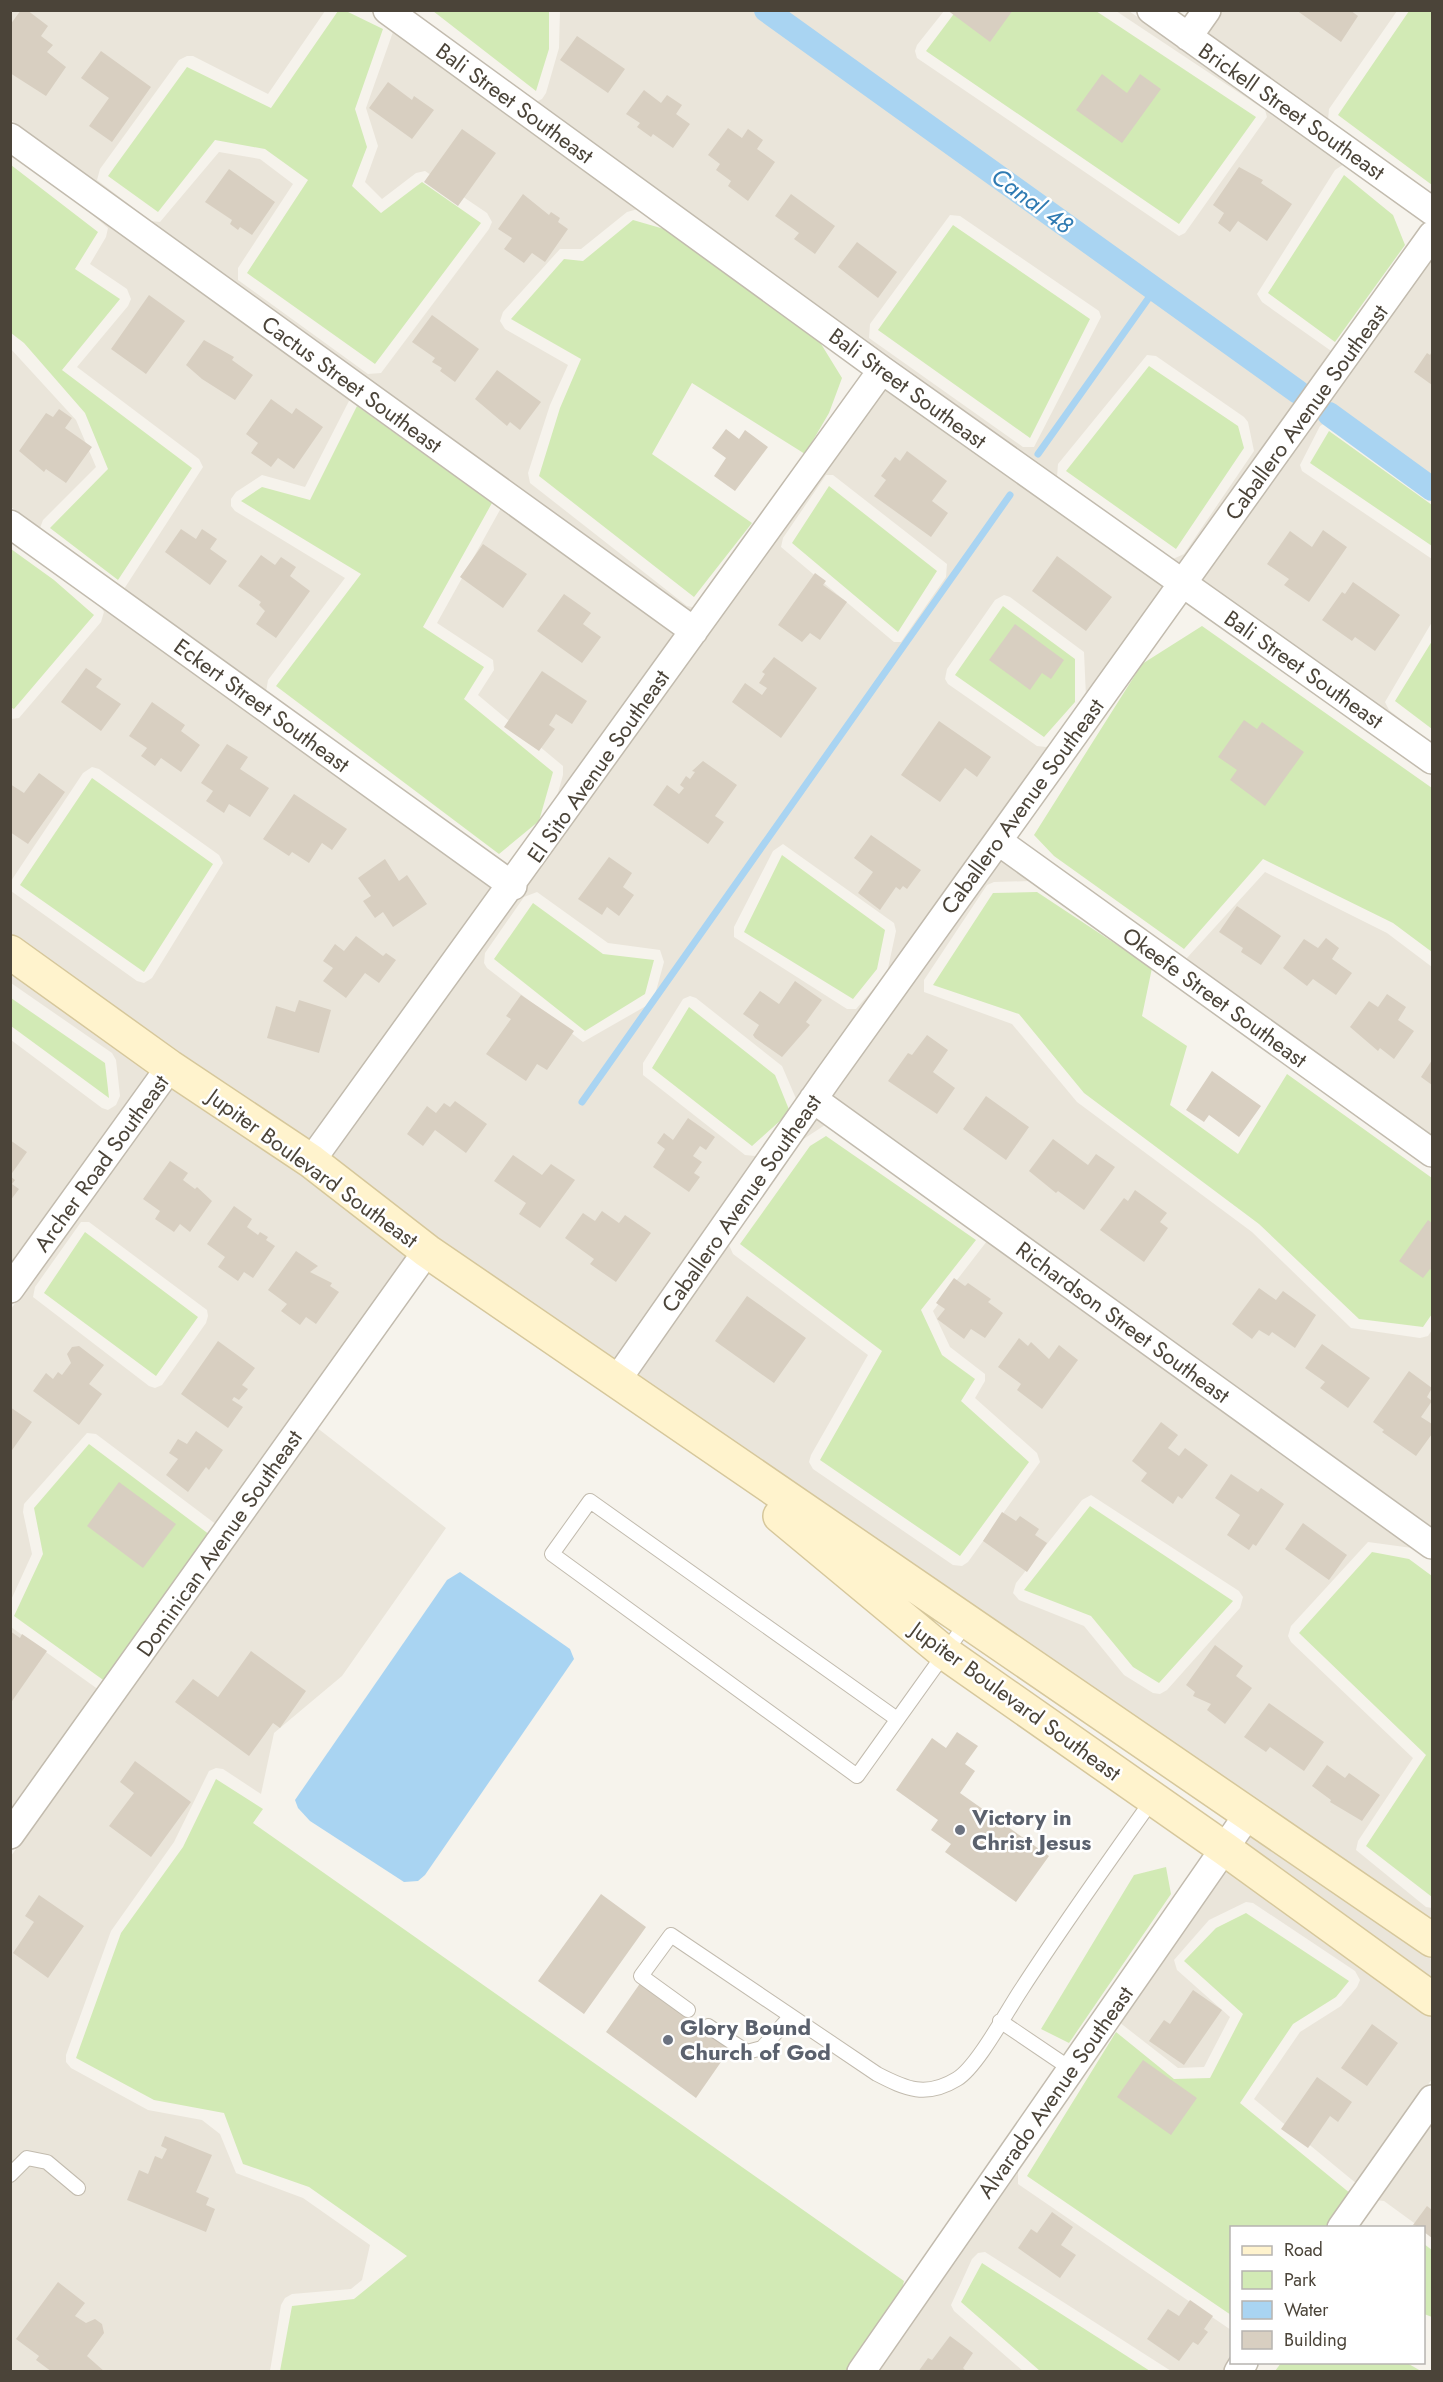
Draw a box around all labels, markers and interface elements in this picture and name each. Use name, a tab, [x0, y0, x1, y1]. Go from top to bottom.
street label: Brickell Street Southeast	[1192, 34, 1392, 188]
street label: Bali Street Southeast	[430, 35, 601, 172]
water label: Canal 48	[984, 159, 1081, 242]
street label: Caballero Avenue Southeast	[1217, 297, 1396, 526]
street label: Cactus Street Southeast	[255, 308, 449, 461]
street label: Bali Street Southeast	[823, 320, 994, 457]
street label: Bali Street Southeast	[1218, 602, 1391, 736]
street label: Eckert Street Southeast	[168, 630, 357, 780]
street label: El Sito Avenue Southeast	[519, 662, 677, 869]
street label: Caballero Avenue Southeast	[933, 691, 1112, 920]
street label: Okeefe Street Southeast	[1116, 919, 1314, 1075]
street label: Archer Road Southeast	[26, 1067, 177, 1258]
street label: Jupiter Boulevard Southeast	[199, 1079, 425, 1256]
street label: Caballero Avenue Southeast	[653, 1087, 829, 1319]
street label: Richardson Street Southeast	[1009, 1233, 1237, 1411]
street label: Dominican Avenue Southeast	[128, 1423, 310, 1663]
street label: Jupiter Boulevard Southeast	[902, 1612, 1128, 1789]
place label: Victory in Christ Jesus	[971, 1801, 1091, 1858]
marker: Victory in Christ Jesus	[953, 1823, 967, 1837]
street label: Alvarado Avenue Southeast	[969, 1979, 1141, 2205]
place label: Glory Bound Church of God	[680, 2011, 831, 2068]
marker: Glory Bound Church of God	[661, 2033, 675, 2047]
legend	[1230, 2226, 1425, 2364]
text: Road	[1284, 2237, 1323, 2263]
text: Park	[1284, 2267, 1316, 2293]
text: Water	[1284, 2297, 1329, 2323]
text: Building	[1284, 2327, 1347, 2353]

